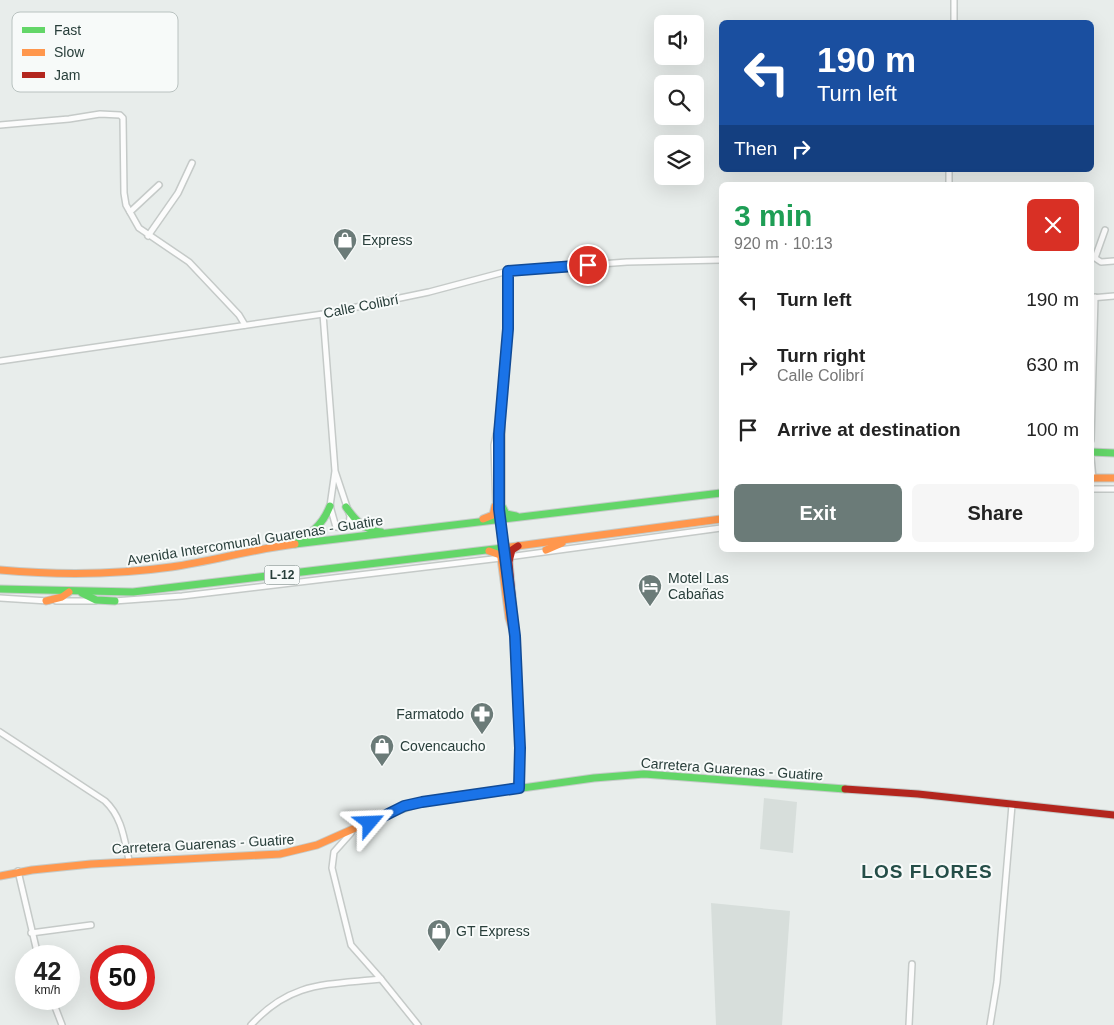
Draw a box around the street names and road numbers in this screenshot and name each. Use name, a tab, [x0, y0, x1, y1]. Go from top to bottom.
street label: Calle Colibrí	[322, 291, 400, 321]
street label: Avenida Intercomunal Guarenas - Guatire	[126, 512, 384, 568]
road number: L-12	[264, 566, 300, 584]
street label: Carretera Guarenas - Guatire	[640, 755, 824, 783]
street label: Carretera Guarenas - Guatire	[111, 831, 295, 857]

